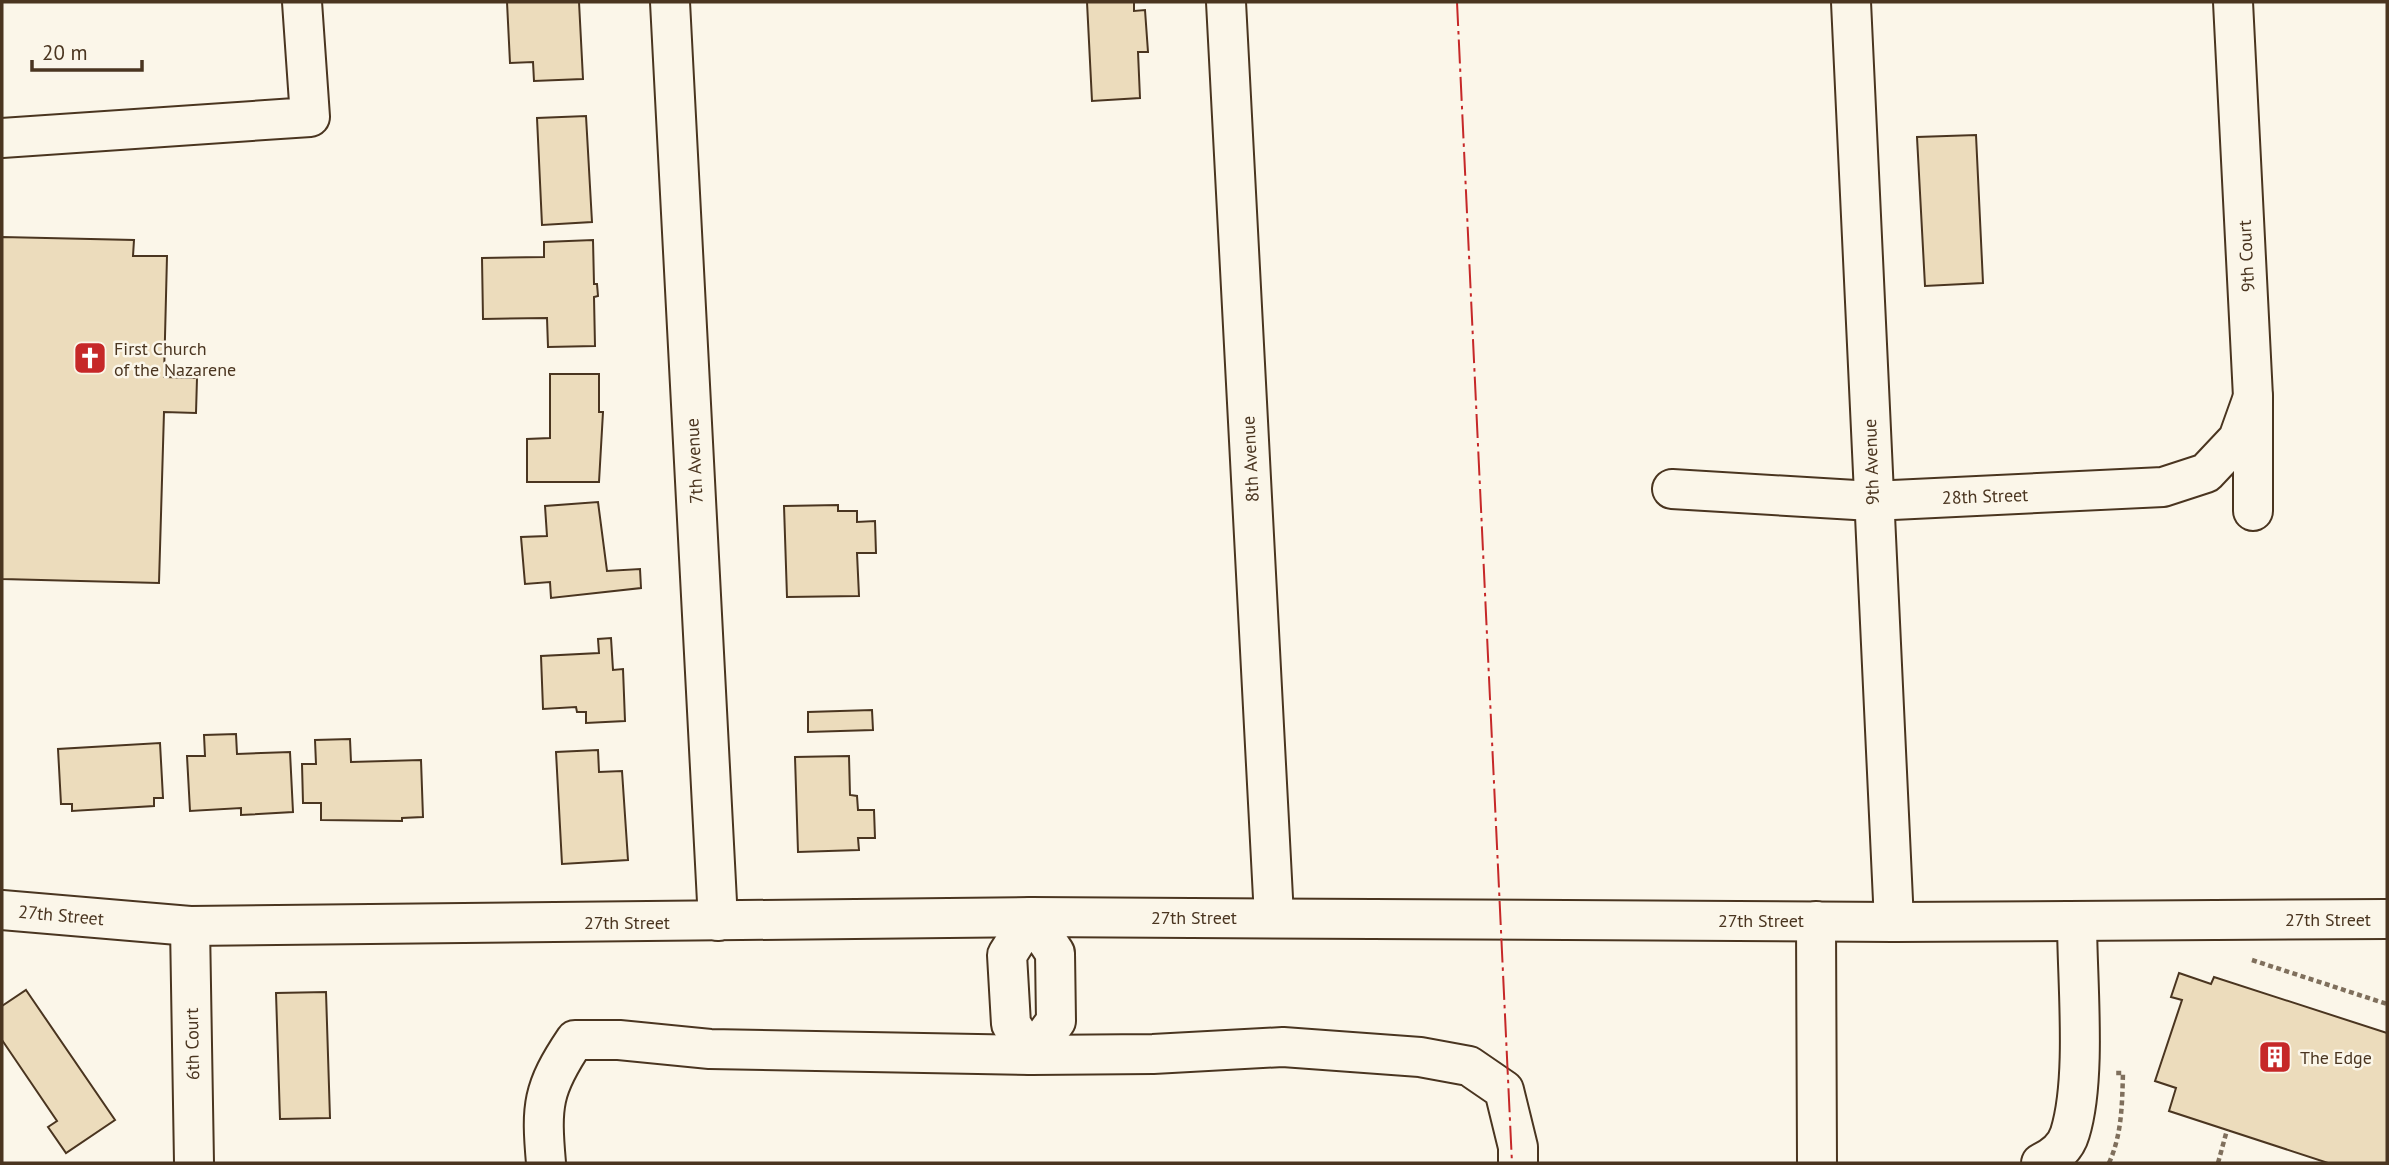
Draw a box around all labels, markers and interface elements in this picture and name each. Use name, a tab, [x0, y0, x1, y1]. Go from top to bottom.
scale bar	[32, 28, 142, 72]
text: 20 m	[42, 39, 88, 66]
street label: 9th Court	[2233, 219, 2259, 293]
place label: First Church of the Nazarene	[114, 337, 236, 381]
church icon: First Church of the Nazarene	[71, 339, 109, 377]
street label: 8th Avenue	[1236, 415, 1264, 503]
street label: 7th Avenue	[680, 418, 708, 504]
street label: 9th Avenue	[1858, 419, 1884, 505]
street label: 28th Street	[1941, 483, 2029, 509]
street label: 27th Street	[17, 900, 105, 930]
street label: 27th Street	[1151, 906, 1237, 929]
street label: 27th Street	[2285, 908, 2371, 931]
street label: 27th Street	[1718, 909, 1804, 932]
street label: 27th Street	[584, 911, 670, 934]
street label: 6th Court	[180, 1008, 204, 1080]
building icon: The Edge	[2256, 1038, 2294, 1076]
place label: The Edge	[2300, 1046, 2372, 1069]

